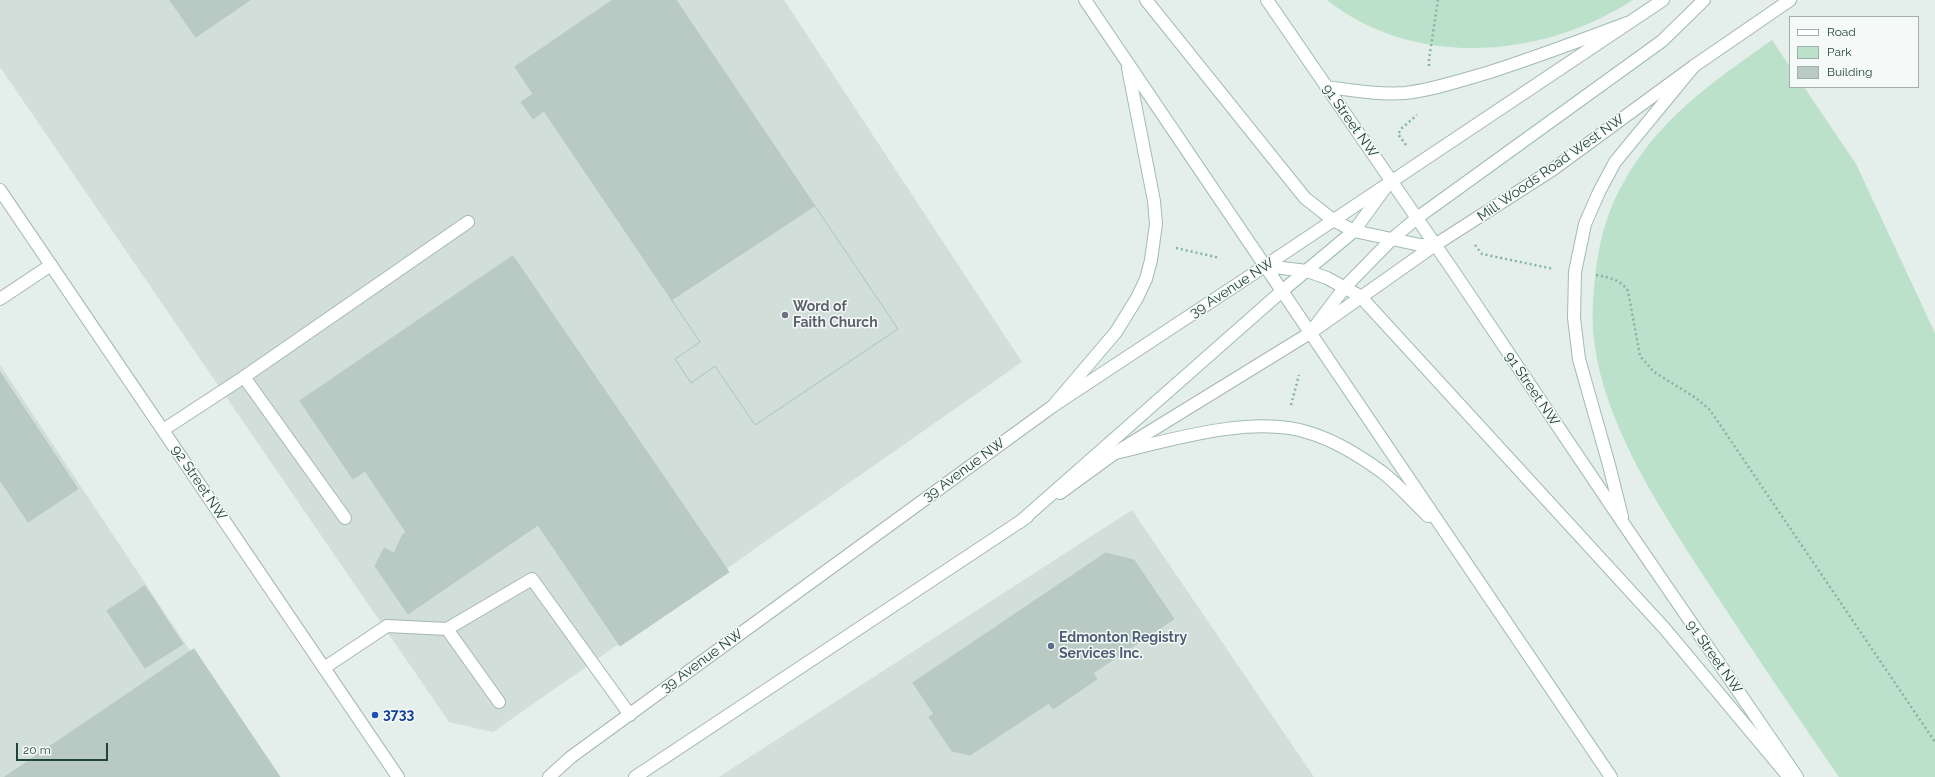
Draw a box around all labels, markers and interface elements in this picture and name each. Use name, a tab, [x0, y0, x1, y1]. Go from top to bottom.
legend	[1789, 16, 1919, 88]
text: Road	[1827, 25, 1856, 39]
text: Park	[1827, 45, 1852, 59]
text: Building	[1827, 65, 1873, 79]
street label: 91 Street NW	[1319, 81, 1381, 161]
street label: Mill Woods Road West NW	[1474, 111, 1628, 225]
street label: 39 Avenue NW	[1187, 254, 1277, 322]
place label: Word of Faith Church	[793, 299, 878, 332]
marker: Word of Faith Church	[780, 310, 790, 320]
street label: 91 Street NW	[1501, 349, 1563, 429]
street label: 39 Avenue NW	[920, 435, 1008, 505]
street label: 92 Street NW	[168, 442, 230, 524]
street label: 91 Street NW	[1683, 617, 1745, 697]
street label: 39 Avenue NW	[658, 626, 746, 696]
place label: Edmonton Registry Services Inc.	[1059, 630, 1187, 662]
marker: Edmonton Registry Services Inc.	[1046, 641, 1056, 651]
place label: 3733	[383, 707, 414, 723]
marker: 3733	[370, 710, 380, 720]
scale bar	[18, 735, 110, 761]
text: 20 m	[23, 743, 51, 757]

